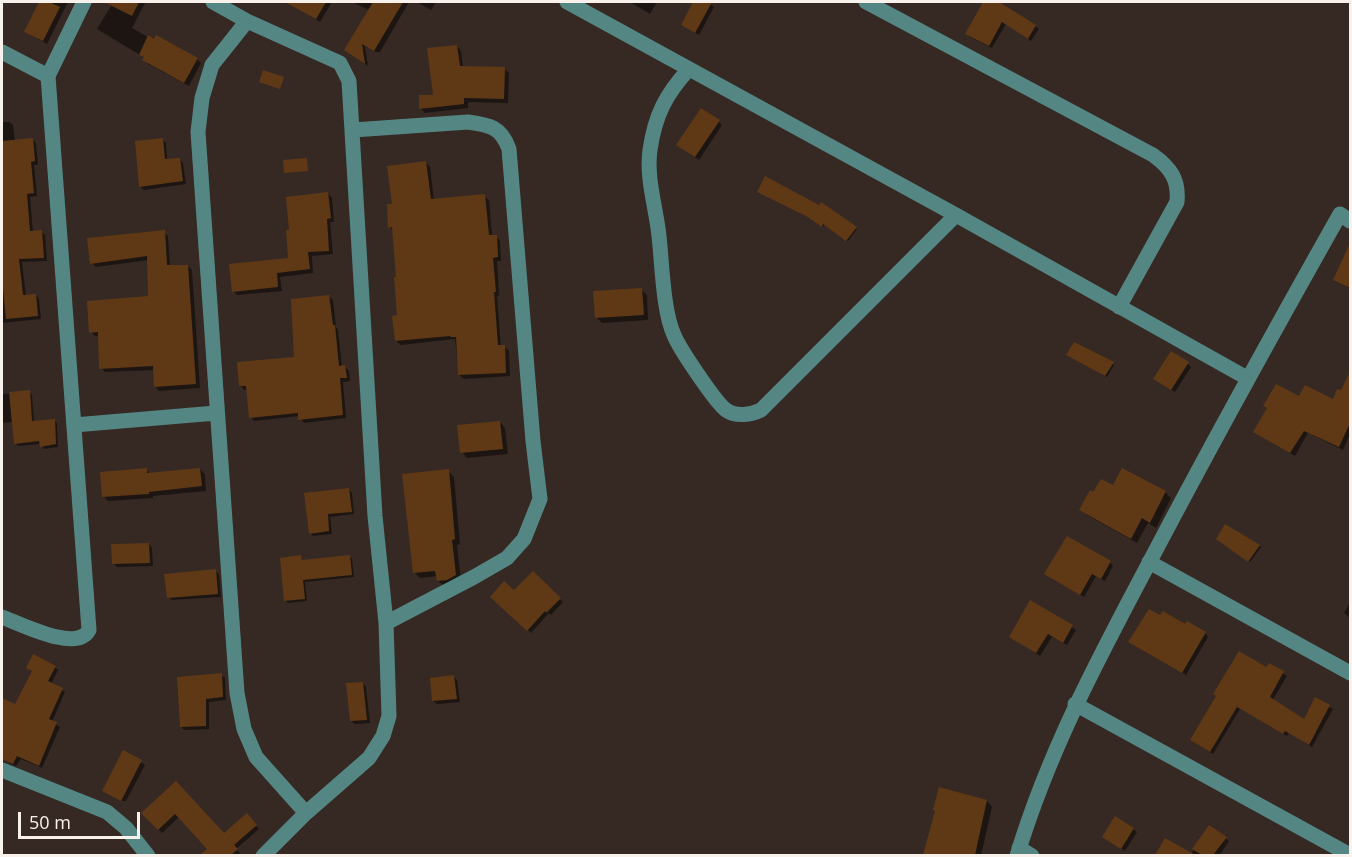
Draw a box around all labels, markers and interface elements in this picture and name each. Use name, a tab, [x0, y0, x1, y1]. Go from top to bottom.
scale bar	[21, 800, 142, 838]
text: 50 m	[29, 810, 71, 834]

